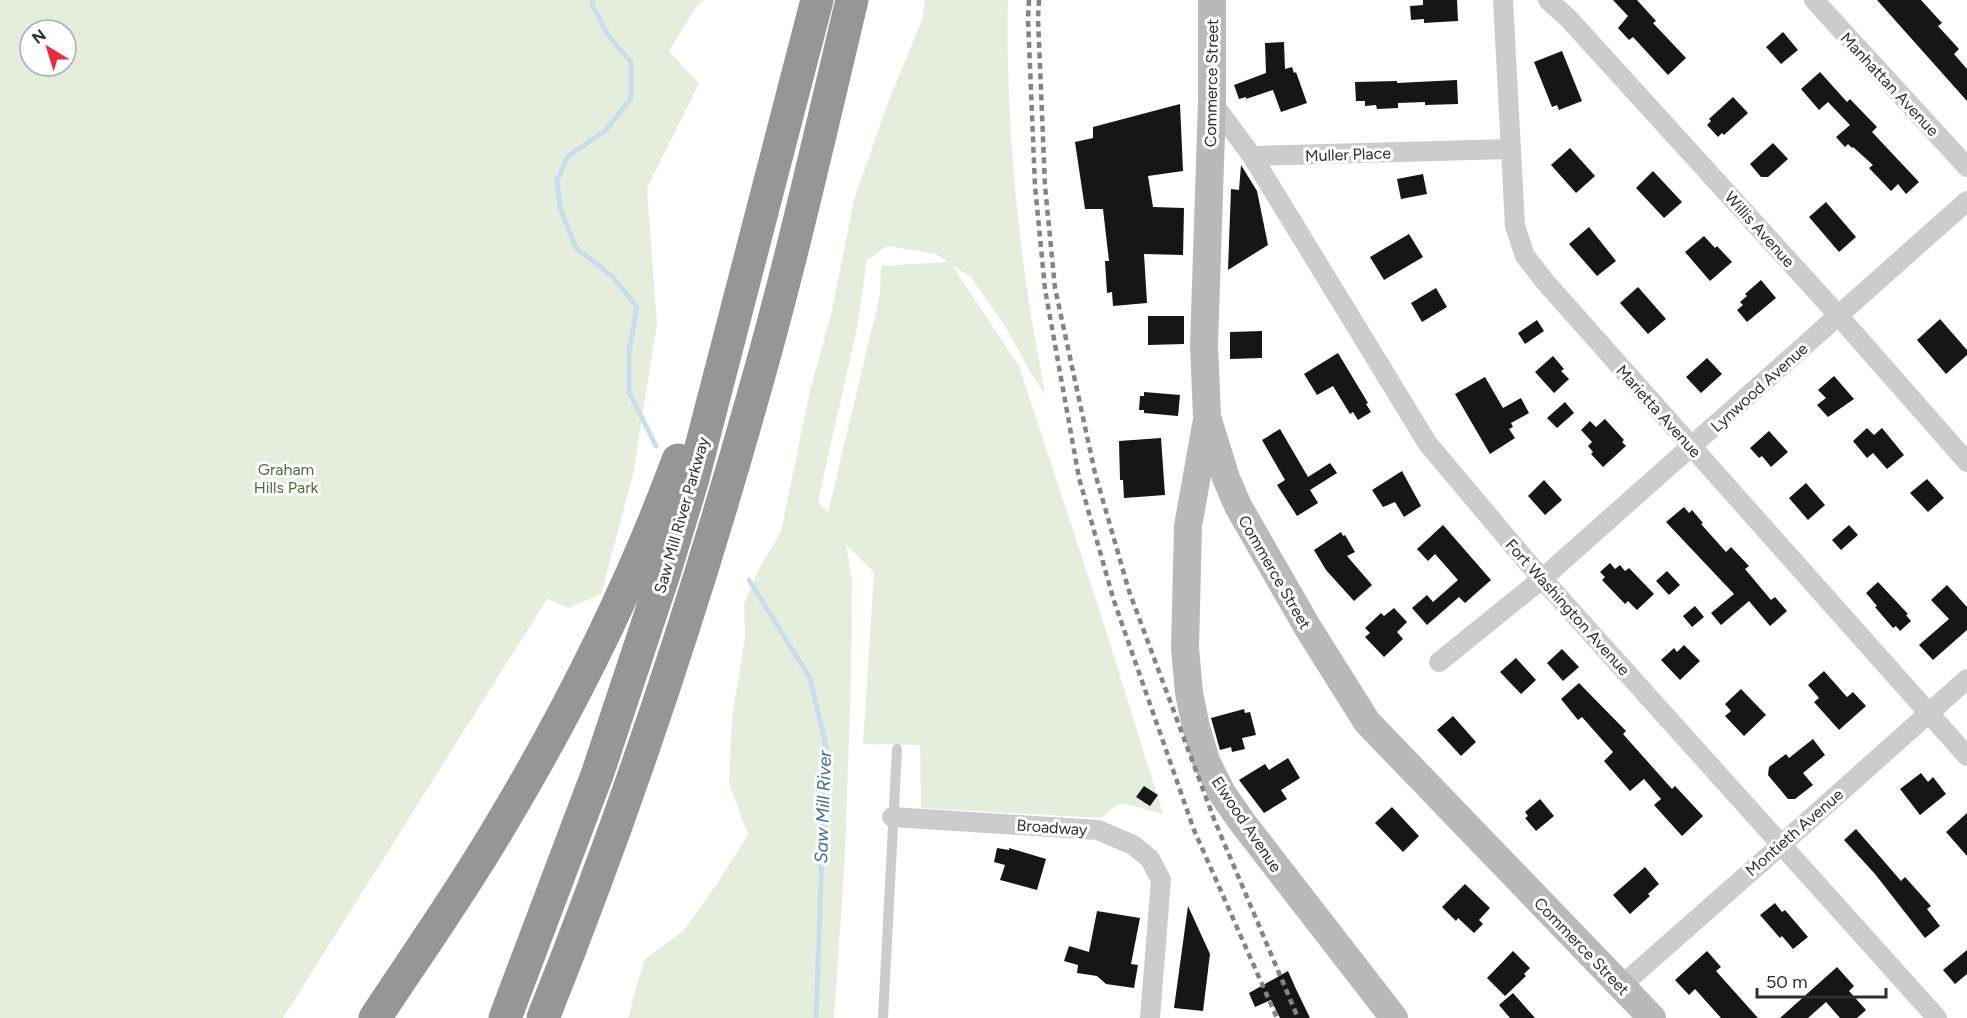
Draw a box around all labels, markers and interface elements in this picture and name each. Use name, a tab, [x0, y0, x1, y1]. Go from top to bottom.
north arrow	[18, 18, 78, 78]
street label: Commerce Street	[1201, 19, 1222, 147]
text: N	[28, 25, 50, 48]
street label: Manhattan Avenue	[1837, 29, 1943, 140]
street label: Muller Place	[1305, 143, 1392, 165]
street label: Willis Avenue	[1721, 188, 1799, 271]
street label: Lynwood Avenue	[1707, 339, 1812, 436]
street label: Marietta Avenue	[1612, 361, 1705, 462]
street label: Saw Mill River Parkway	[650, 434, 713, 596]
park label: Graham Hills Park	[254, 460, 319, 497]
street label: Commerce Street	[1234, 512, 1315, 633]
street label: Fort Washington Avenue	[1501, 535, 1634, 680]
water label: Saw Mill River	[810, 749, 836, 864]
street label: Elwood Avenue	[1208, 773, 1286, 876]
street label: Montieth Avenue	[1742, 785, 1847, 880]
street label: Broadway	[1016, 816, 1089, 839]
street label: Commerce Street	[1530, 894, 1633, 999]
scale bar	[1757, 961, 1886, 999]
text: 50 m	[1766, 971, 1808, 993]

